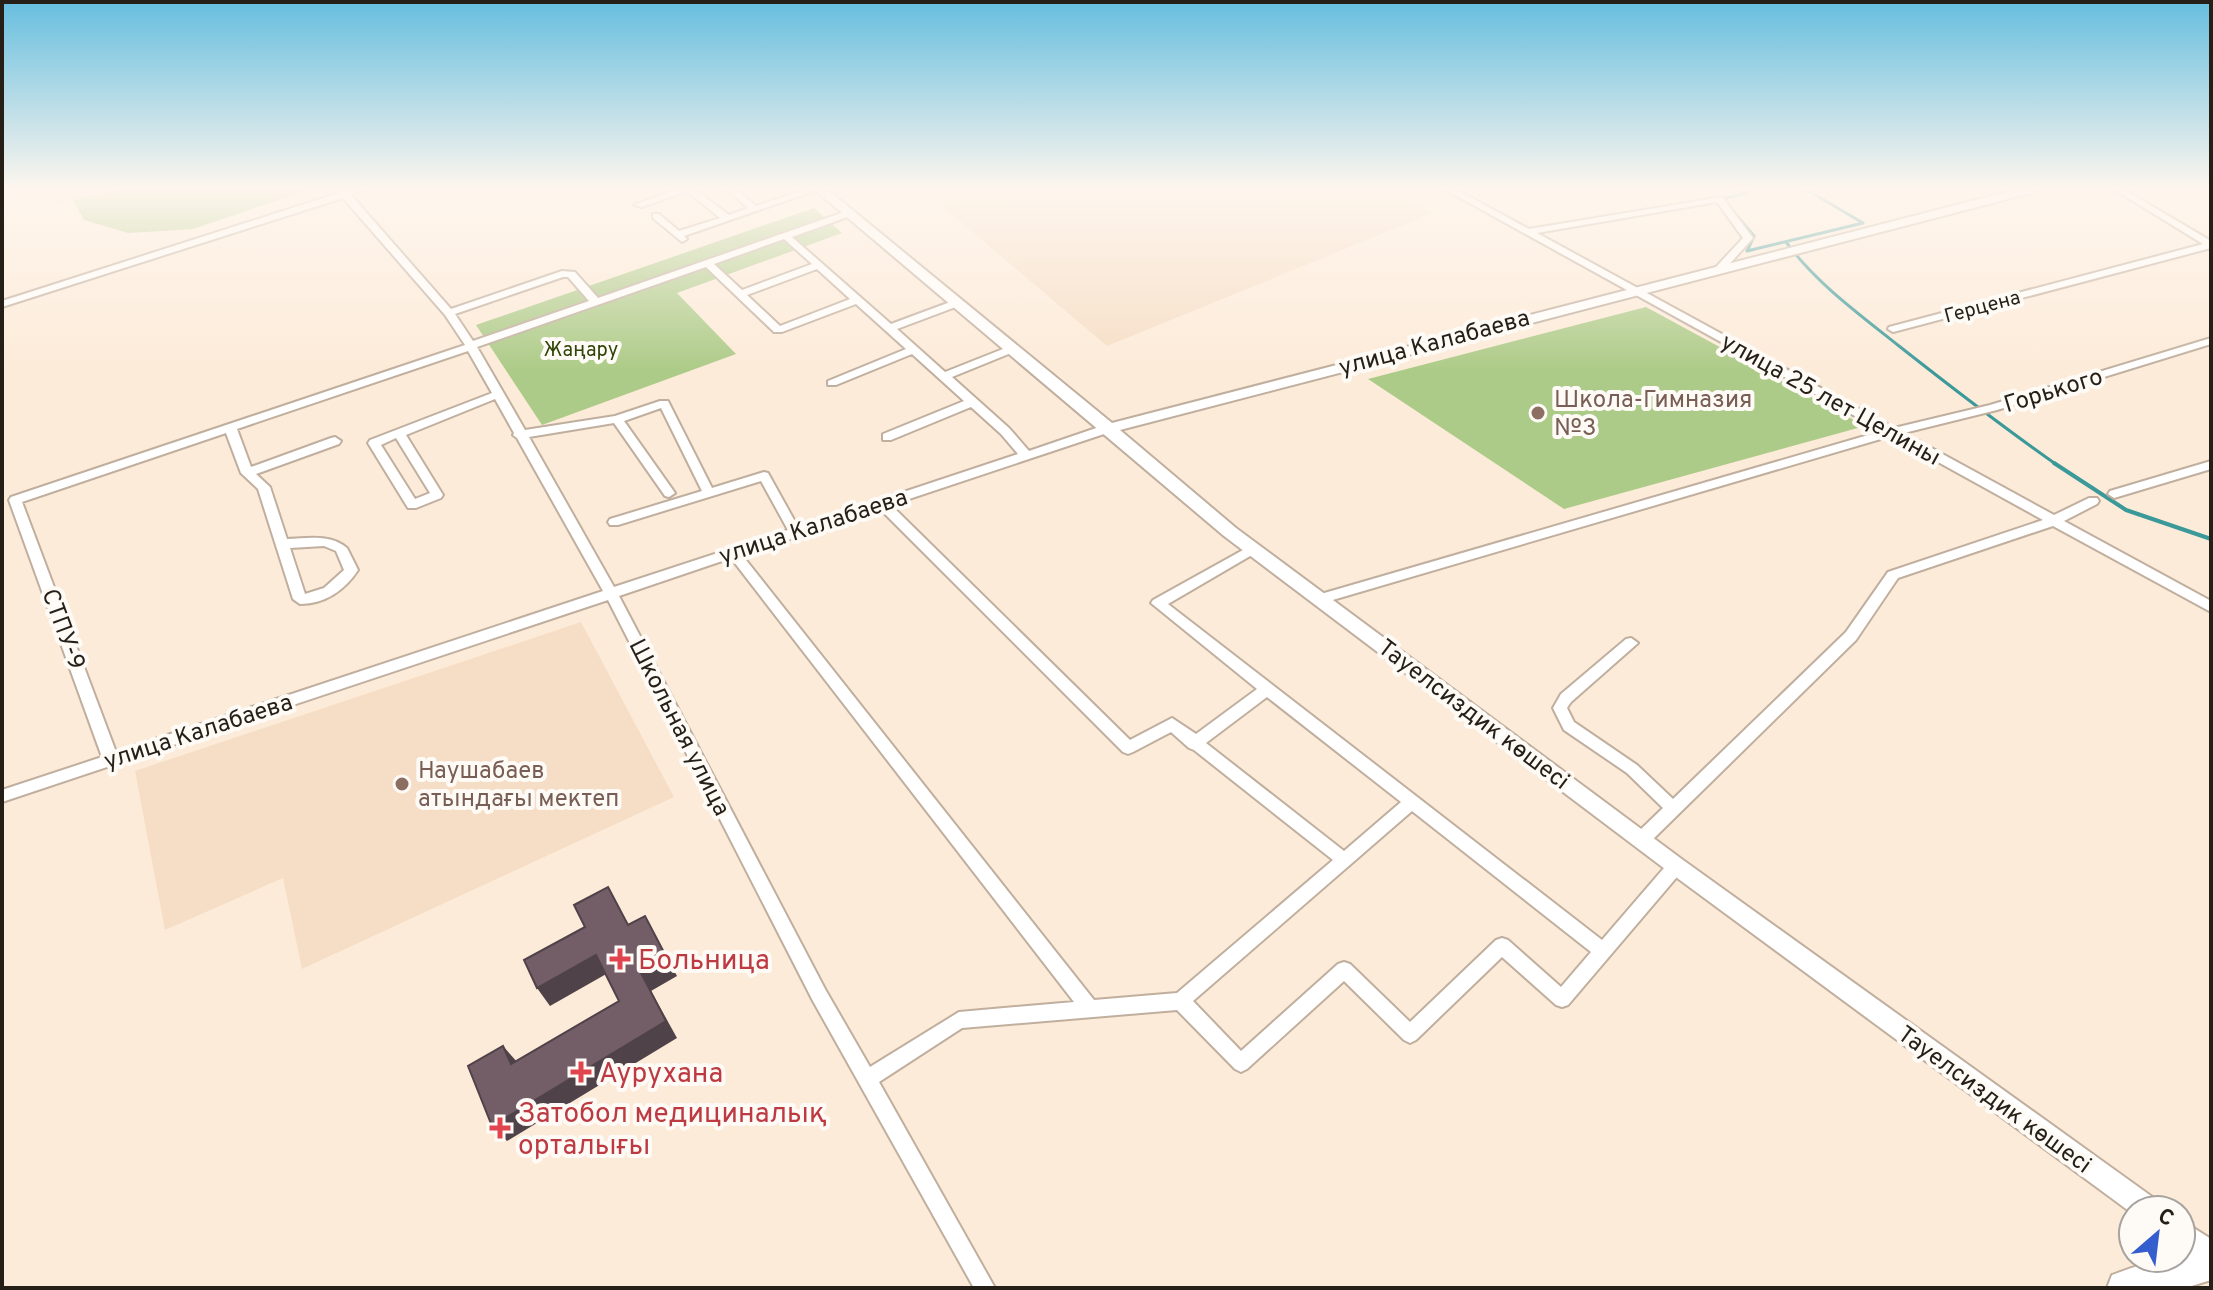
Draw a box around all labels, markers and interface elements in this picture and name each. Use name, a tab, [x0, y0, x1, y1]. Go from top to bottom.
street label: Герцена	[1942, 285, 2023, 331]
street label: улица Калабаева	[1336, 304, 1533, 384]
street label: улица 25 лет Целины	[1715, 328, 1945, 474]
park label: Жаңару	[544, 338, 618, 364]
street label: Горького	[2000, 363, 2107, 421]
place label: Школа-Гимназия №3	[1554, 386, 1752, 444]
marker: Школа-Гимназия №3	[1529, 404, 1547, 422]
street label: улица Калабаева	[716, 483, 912, 573]
street label: СТПУ-9	[34, 585, 91, 674]
street label: Школьная улица	[621, 634, 736, 821]
street label: Тауелсиздик көшесі	[1371, 634, 1575, 797]
street label: улица Калабаева	[101, 688, 297, 778]
place label: Наушабаев атындағы мектеп	[418, 757, 619, 815]
marker: Наушабаев атындағы мектеп	[393, 775, 411, 793]
place label: Больница	[638, 944, 770, 980]
marker: Больница	[609, 948, 631, 970]
street label: Тауелсиздик көшесі	[1891, 1020, 2097, 1181]
place label: Аурухана	[599, 1057, 723, 1093]
marker: Аурухана	[570, 1061, 592, 1083]
place label: Затобол медициналық орталығы	[518, 1097, 827, 1165]
marker: Затобол медициналық орталығы	[489, 1117, 511, 1139]
north arrow	[2117, 1194, 2197, 1274]
text: С	[2153, 1203, 2178, 1234]

